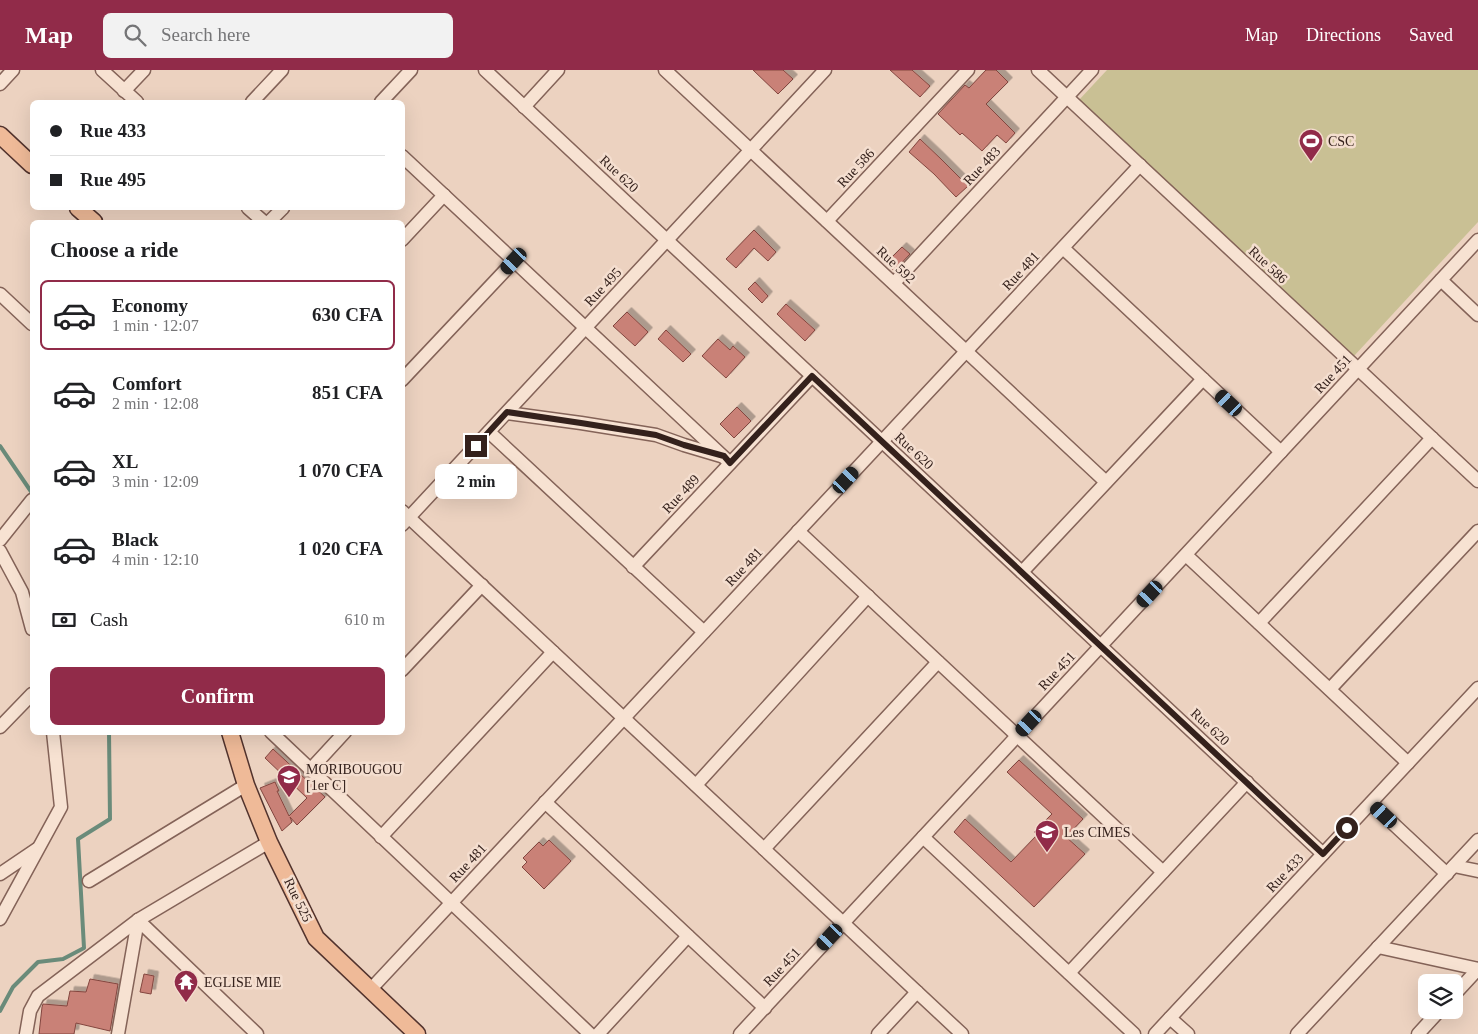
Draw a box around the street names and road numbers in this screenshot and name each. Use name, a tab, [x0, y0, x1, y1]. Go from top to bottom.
street label: Rue 483	[960, 144, 1004, 188]
street label: Rue 586	[834, 146, 878, 190]
street label: Rue 620	[597, 152, 641, 196]
street label: Rue 592	[874, 243, 918, 287]
street label: Rue 586	[1246, 243, 1290, 287]
street label: Rue 481	[999, 249, 1043, 293]
street label: Rue 495	[581, 265, 625, 309]
street label: Rue 451	[1311, 352, 1355, 396]
street label: Rue 620	[892, 429, 936, 473]
street label: Rue 489	[659, 472, 703, 516]
street label: Rue 481	[722, 545, 766, 589]
street label: Rue 451	[1035, 649, 1079, 693]
street label: Rue 620	[1188, 705, 1232, 749]
street label: Rue 481	[446, 841, 490, 885]
street label: Rue 433	[1263, 851, 1307, 895]
street label: Rue 525	[281, 876, 315, 924]
street label: Rue 451	[760, 945, 804, 989]

